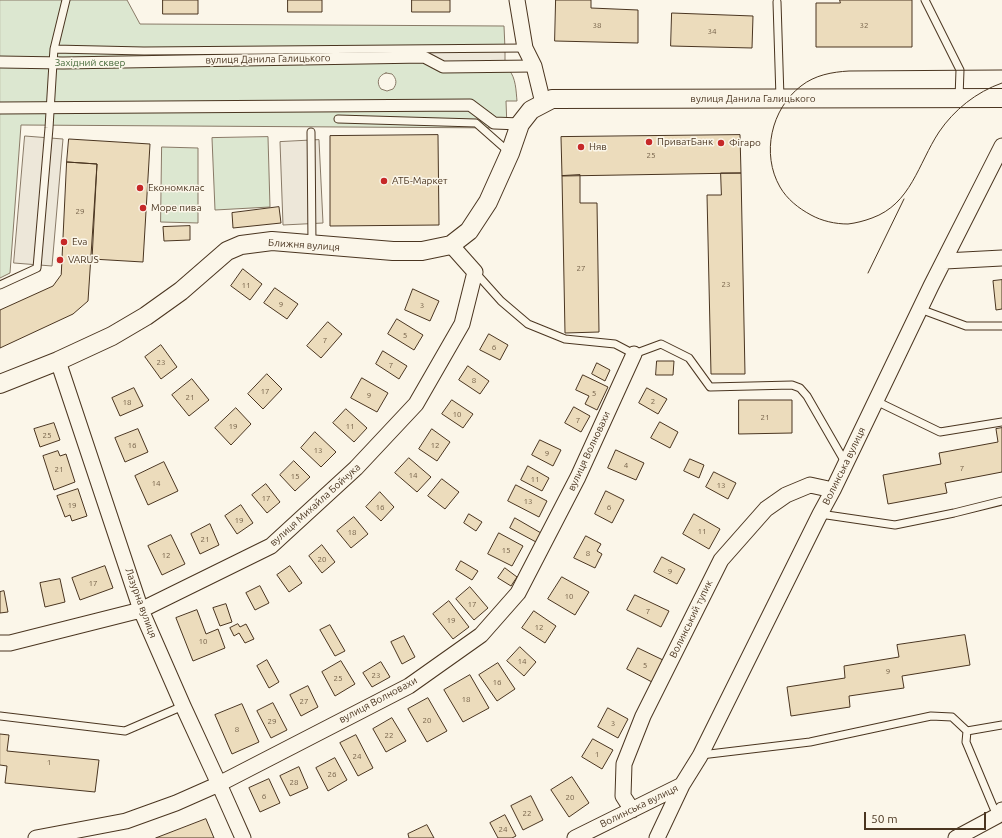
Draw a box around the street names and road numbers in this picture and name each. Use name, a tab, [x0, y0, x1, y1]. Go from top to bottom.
street label: вулиця Данила Галицького	[205, 52, 331, 66]
street label: вулиця Данила Галицького	[690, 93, 816, 105]
street label: Ближня вулиця	[268, 237, 340, 253]
street label: вулиця Волновахи	[565, 409, 613, 493]
street label: Волинська вулиця	[820, 425, 868, 507]
street label: вулиця Михайла Бойчука	[267, 461, 363, 549]
street label: Лазурна вулиця	[123, 566, 159, 640]
street label: Волинський тупик	[667, 578, 715, 660]
street label: вулиця Волновахи	[337, 674, 419, 726]
street label: Волинська вулиця	[598, 782, 680, 830]

